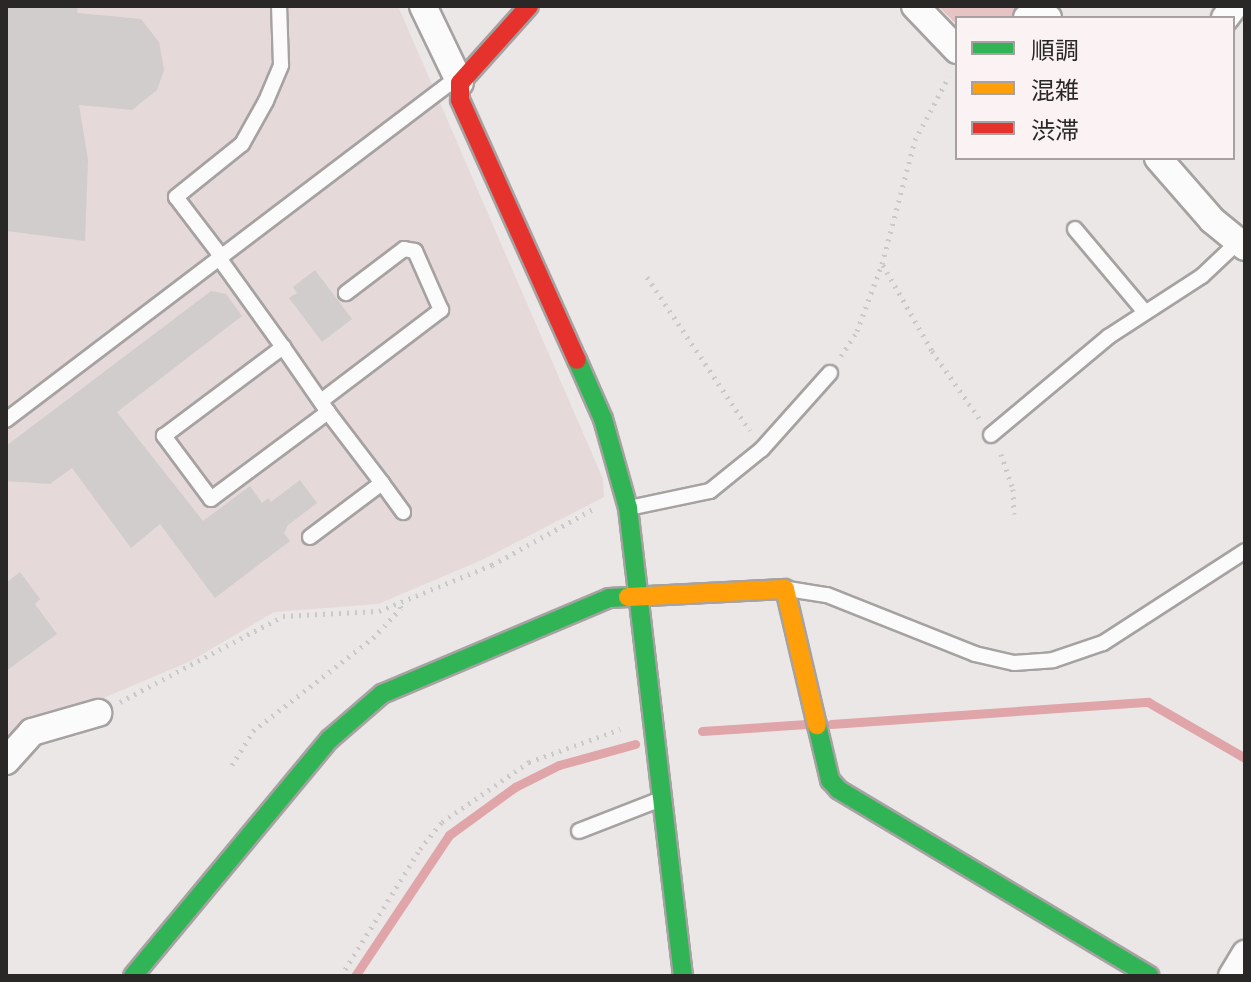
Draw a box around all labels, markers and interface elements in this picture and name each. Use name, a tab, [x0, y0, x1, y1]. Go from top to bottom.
legend	[955, 16, 1235, 160]
text: 順調	[1031, 37, 1079, 64]
text: 混雑	[1031, 77, 1079, 104]
text: 渋滞	[1031, 117, 1079, 144]

